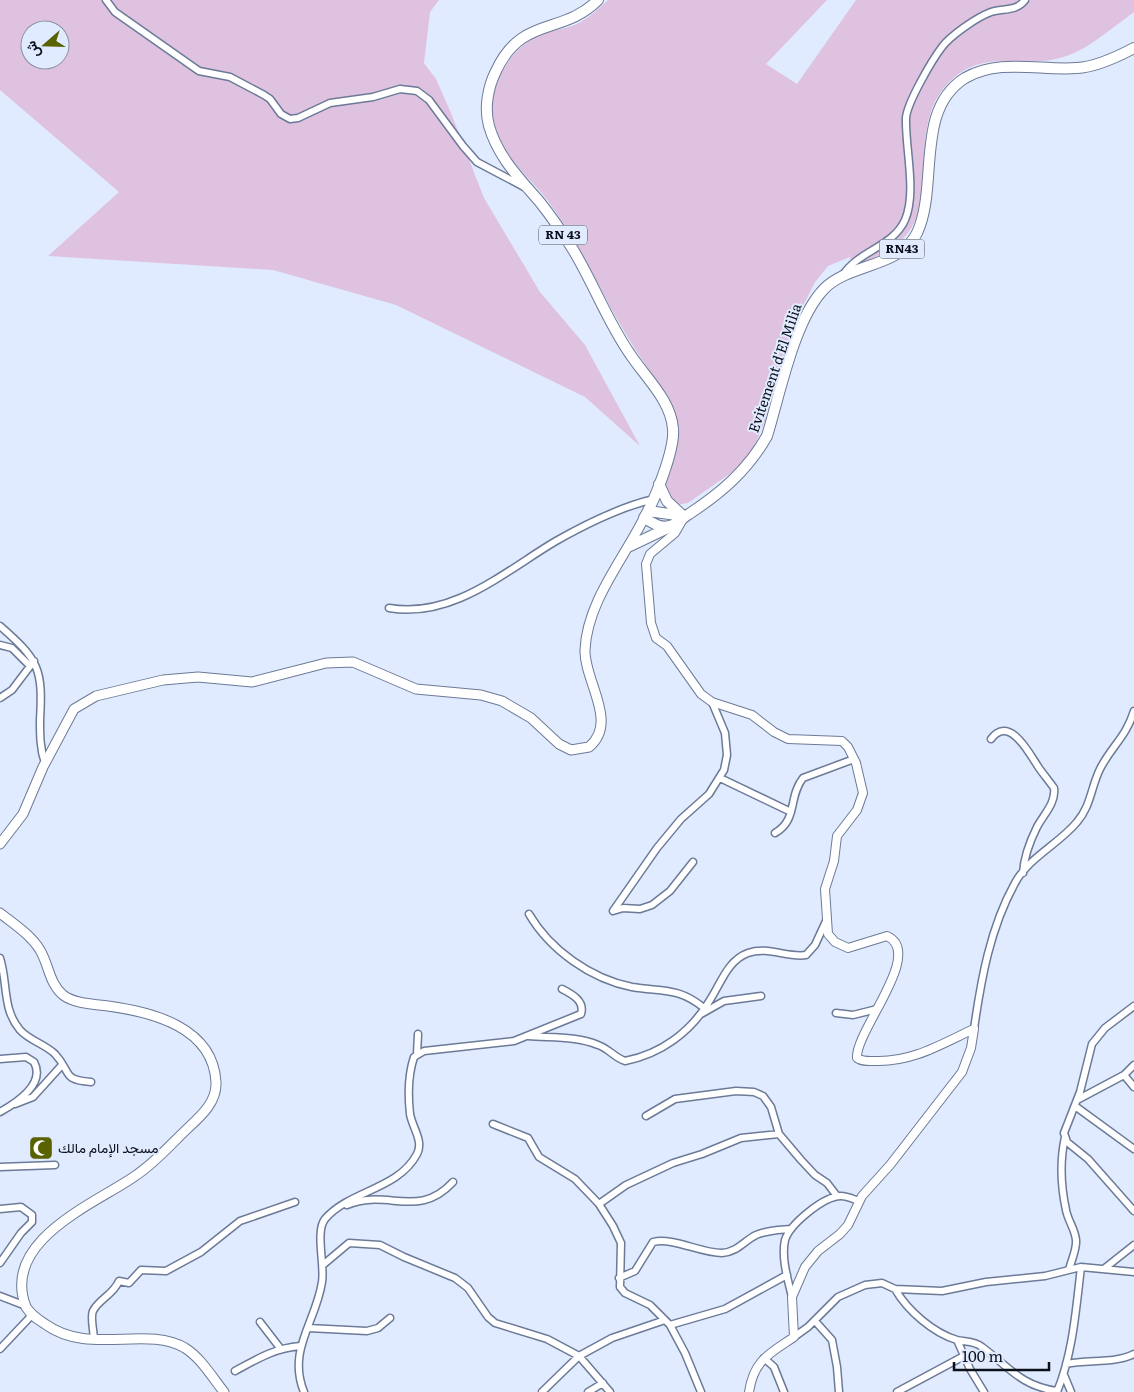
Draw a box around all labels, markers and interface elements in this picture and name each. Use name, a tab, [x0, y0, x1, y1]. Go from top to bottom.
north arrow	[20, 20, 70, 70]
text: ش	[20, 38, 44, 61]
road number: RN 43	[539, 226, 587, 244]
road number: RN43	[880, 240, 924, 258]
street label: Evitement d'El Milia	[743, 300, 806, 435]
mosque icon: مسجد الإمام مالك	[28, 1135, 54, 1161]
place label: مسجد الإمام مالك	[58, 1137, 158, 1158]
scale bar	[954, 1340, 1049, 1372]
text: 100 m	[962, 1344, 1003, 1367]

